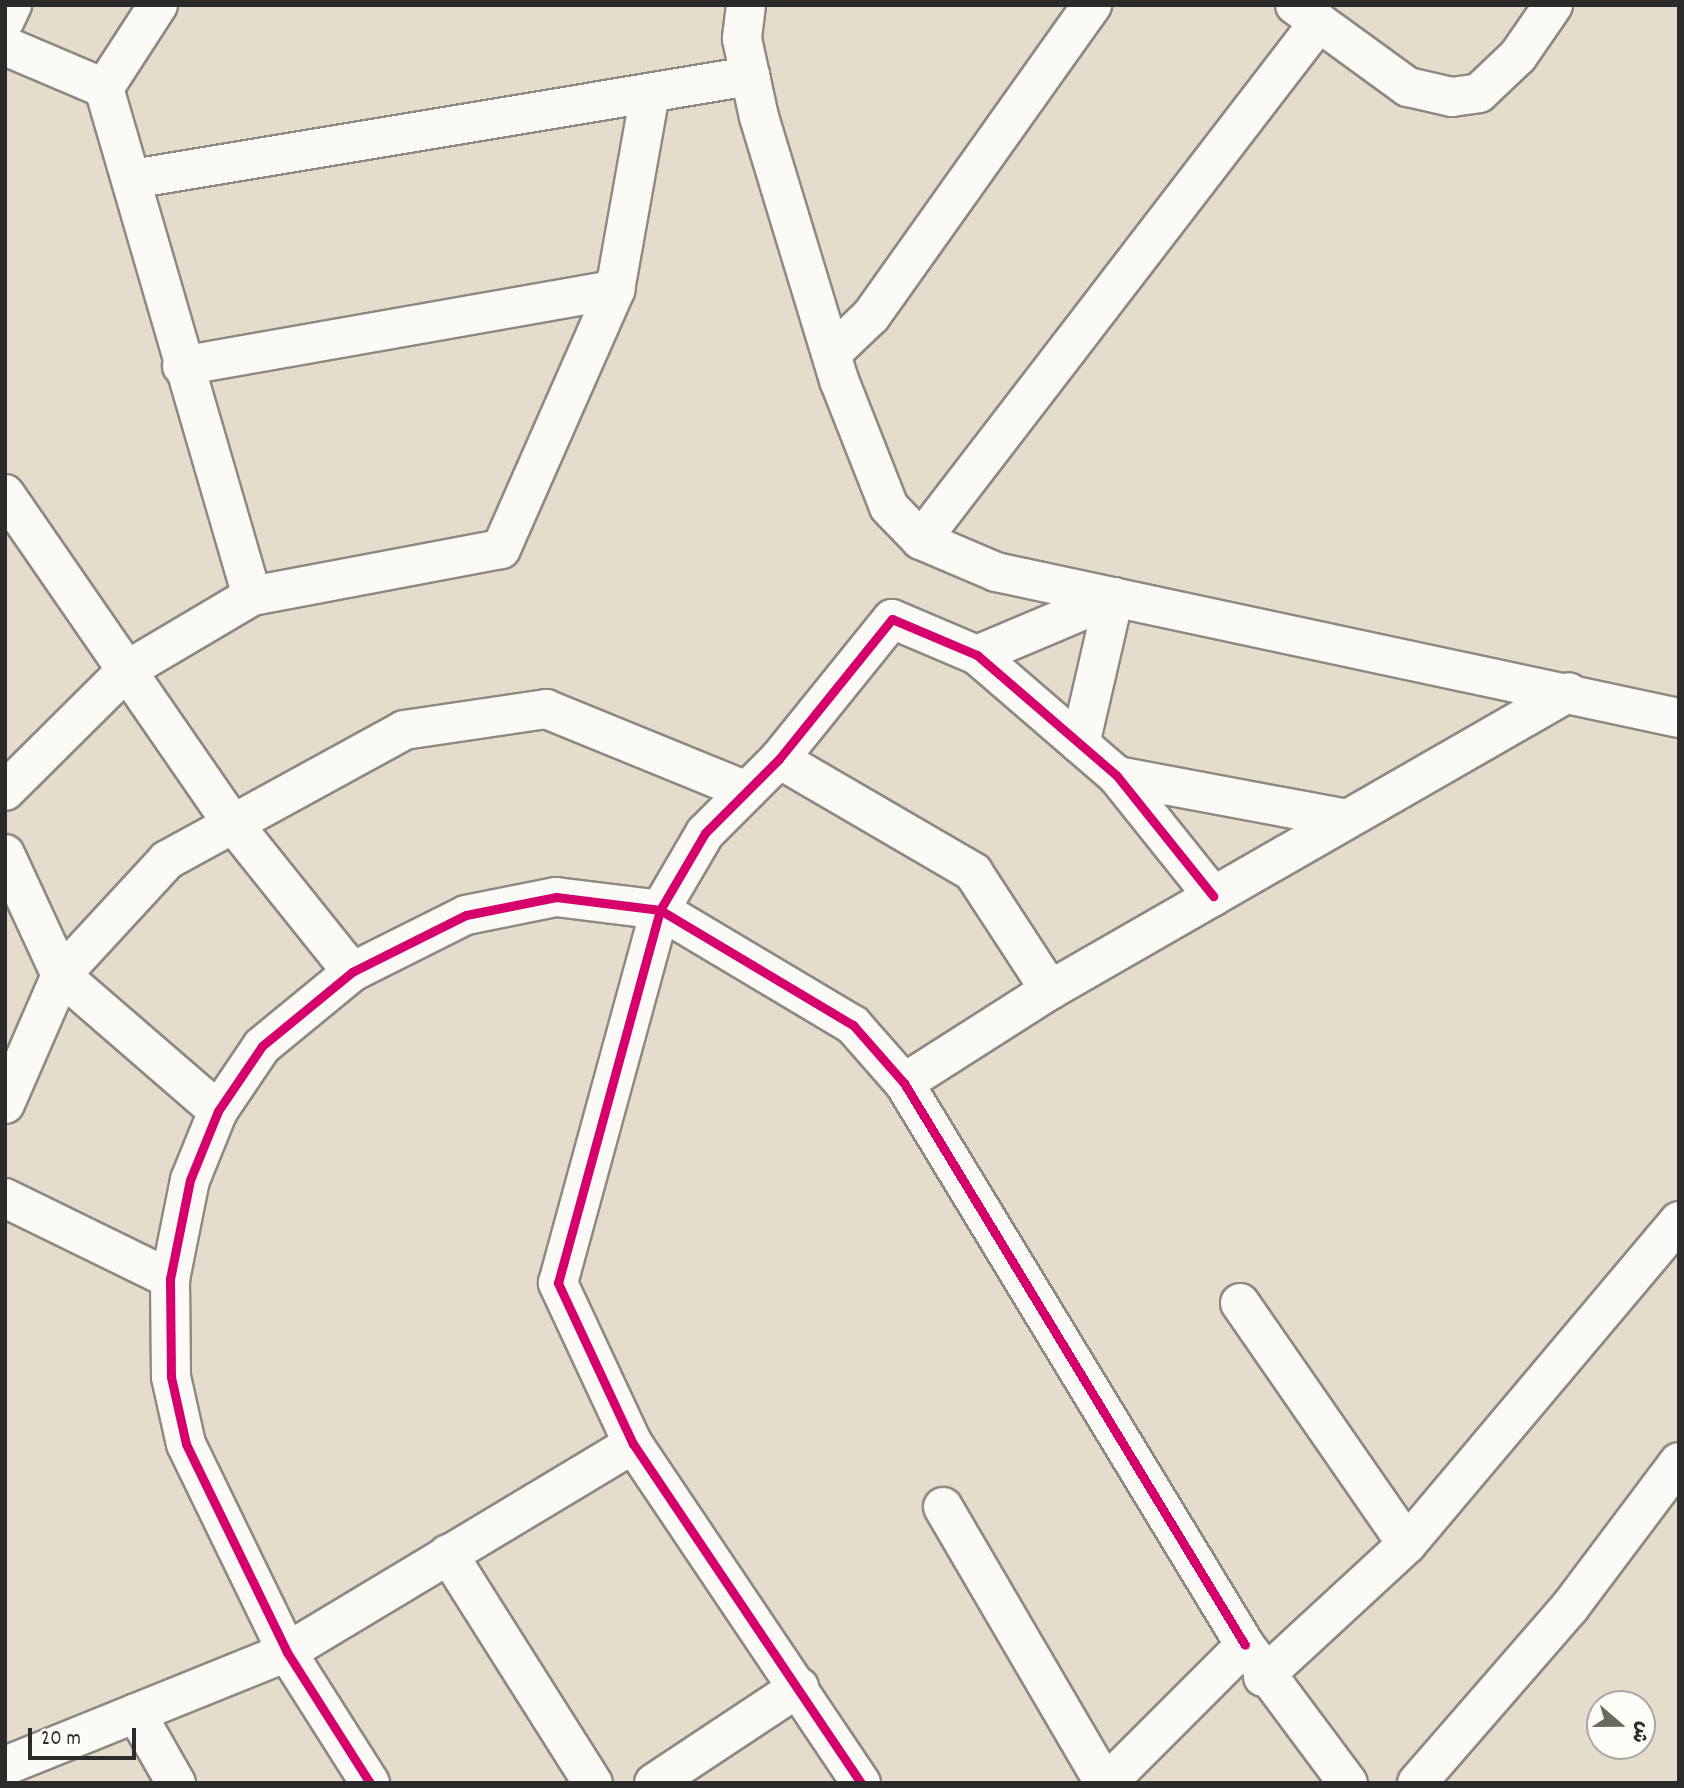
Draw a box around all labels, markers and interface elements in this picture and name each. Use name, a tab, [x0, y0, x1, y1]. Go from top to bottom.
north arrow	[1586, 1690, 1656, 1760]
scale bar	[32, 1714, 140, 1758]
text: ش	[1623, 1717, 1656, 1746]
text: 20 m	[41, 1725, 81, 1755]

